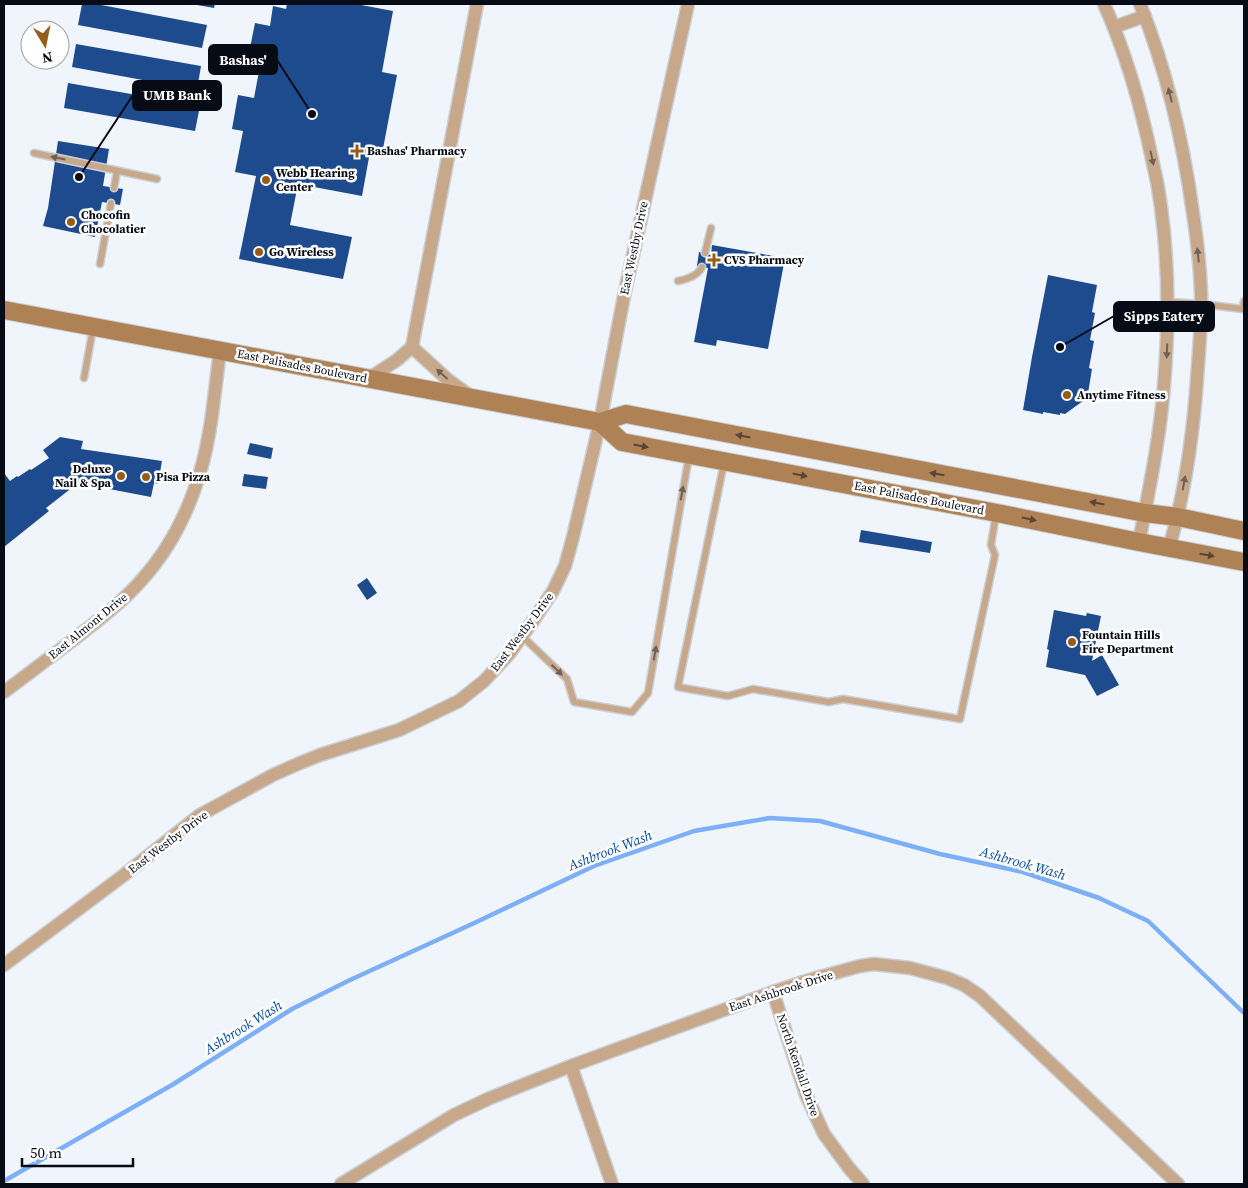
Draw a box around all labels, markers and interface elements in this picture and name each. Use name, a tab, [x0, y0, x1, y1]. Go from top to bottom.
north arrow	[20, 20, 70, 70]
callout: Bashas'	[209, 45, 277, 74]
text: N	[40, 47, 54, 69]
text: Bashas'	[219, 50, 267, 70]
callout: UMB Bank	[133, 81, 221, 110]
text: UMB Bank	[143, 85, 212, 105]
one-way arrow	[1166, 88, 1174, 103]
place label: Bashas' Pharmacy	[367, 143, 467, 159]
marker: Bashas' Pharmacy	[351, 145, 363, 157]
one-way arrow	[1148, 150, 1156, 165]
one-way arrow	[50, 154, 66, 162]
place label: Webb Hearing Center	[276, 165, 355, 195]
marker: Webb Hearing Center	[260, 174, 272, 186]
street label: East Westby Drive	[616, 200, 652, 296]
place label: Chocofin Chocolatier	[81, 207, 146, 237]
marker: Chocofin Chocolatier	[65, 216, 77, 228]
place label: Go Wireless	[269, 244, 334, 260]
marker: Go Wireless	[253, 246, 265, 258]
one-way arrow	[1194, 247, 1202, 263]
place label: CVS Pharmacy	[724, 252, 805, 268]
marker: CVS Pharmacy	[708, 254, 720, 266]
callout: Sipps Eatery	[1114, 302, 1214, 331]
text: Sipps Eatery	[1124, 306, 1205, 326]
one-way arrow	[1162, 343, 1170, 359]
street label: East Palisades Boulevard	[236, 346, 369, 386]
one-way arrow	[437, 368, 449, 380]
place label: Anytime Fitness	[1077, 387, 1166, 403]
marker: Anytime Fitness	[1061, 389, 1073, 401]
one-way arrow	[735, 432, 751, 440]
one-way arrow	[633, 442, 649, 450]
place label: Deluxe Nail & Spa	[55, 461, 112, 491]
place label: Pisa Pizza	[156, 469, 211, 485]
one-way arrow	[929, 469, 945, 477]
marker: Deluxe Nail & Spa	[115, 470, 127, 482]
marker: Pisa Pizza	[140, 471, 152, 483]
one-way arrow	[793, 472, 809, 480]
one-way arrow	[1181, 475, 1189, 491]
street label: East Palisades Boulevard	[853, 478, 986, 518]
one-way arrow	[679, 484, 687, 500]
one-way arrow	[1089, 499, 1105, 507]
one-way arrow	[1021, 516, 1037, 524]
one-way arrow	[1199, 551, 1215, 559]
street label: East Almont Drive	[45, 589, 131, 663]
street label: East Westby Drive	[487, 589, 557, 675]
place label: Fountain Hills Fire Department	[1082, 627, 1174, 657]
marker: Fountain Hills Fire Department	[1066, 636, 1078, 648]
one-way arrow	[651, 644, 659, 660]
one-way arrow	[551, 663, 563, 675]
street label: East Westby Drive	[125, 807, 211, 877]
water label: Ashbrook Wash	[564, 825, 655, 876]
water label: Ashbrook Wash	[977, 841, 1069, 885]
street label: East Ashbrook Drive	[727, 967, 835, 1015]
water label: Ashbrook Wash	[199, 995, 286, 1059]
street label: North Kendall Drive	[773, 1012, 823, 1118]
scale bar	[22, 1136, 134, 1168]
text: 50 m	[30, 1142, 62, 1163]

